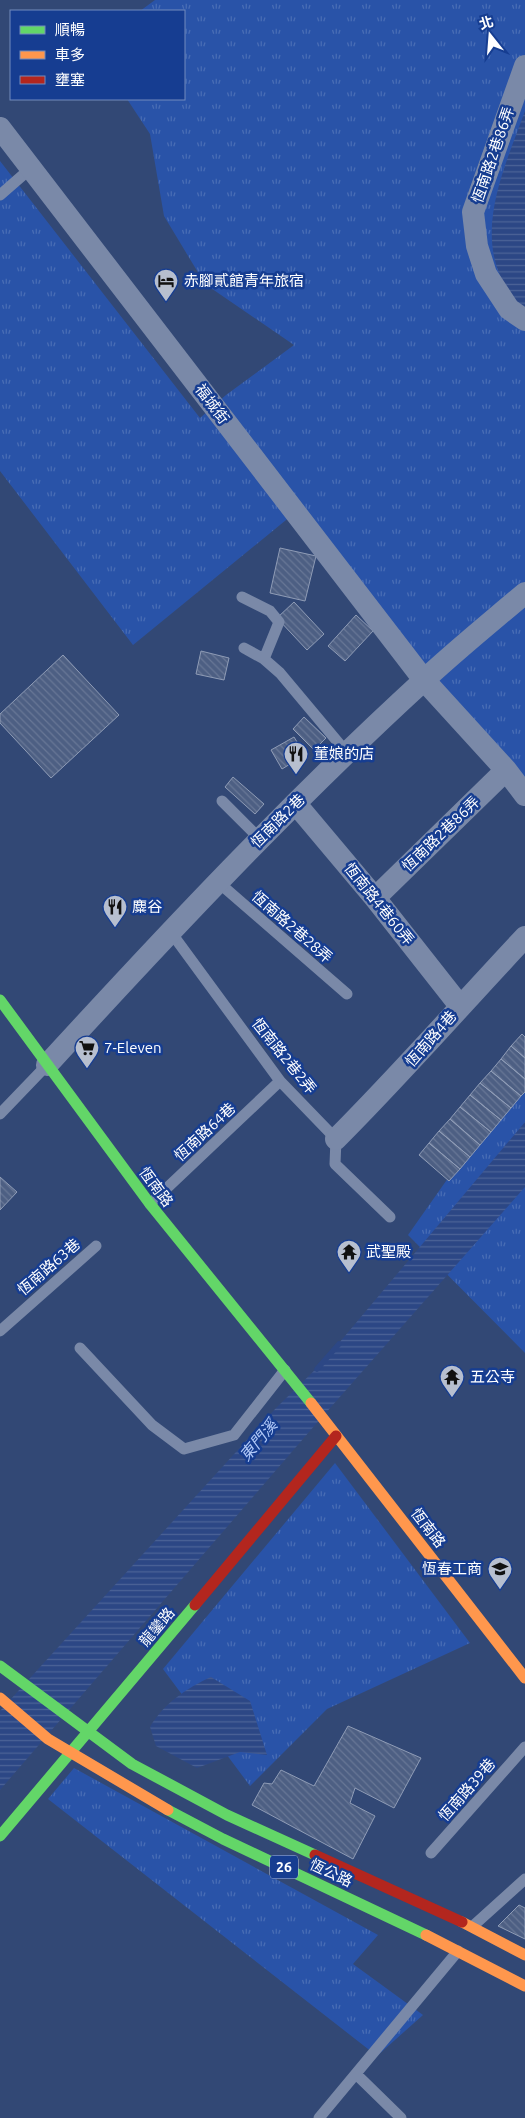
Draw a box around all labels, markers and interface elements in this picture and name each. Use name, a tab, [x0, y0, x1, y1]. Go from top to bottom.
legend	[10, 10, 185, 100]
north arrow	[465, 10, 515, 60]
text: 北	[477, 13, 495, 32]
text: 順暢	[55, 21, 85, 38]
text: 車多	[55, 46, 85, 63]
text: 壅塞	[55, 71, 85, 88]
street label: 恆南路2巷86弄	[468, 105, 517, 205]
hotel icon: 赤腳貳館青年旅宿	[153, 268, 179, 302]
place label: 赤腳貳館青年旅宿	[184, 272, 304, 289]
street label: 福城街	[192, 381, 233, 427]
restaurant icon: 董娘的店	[283, 741, 309, 775]
place label: 董娘的店	[314, 745, 374, 762]
street label: 恆南路2巷	[247, 790, 308, 851]
street label: 恆南路2巷86弄	[399, 793, 483, 875]
street label: 恆南路4巷60弄	[341, 859, 418, 948]
street label: 恆南路2巷28弄	[249, 887, 336, 966]
restaurant icon: 麋谷	[102, 894, 128, 928]
place label: 麋谷	[132, 898, 162, 915]
street label: 恆南路4巷	[402, 1007, 459, 1070]
street label: 恆南路2巷2弄	[249, 1015, 320, 1097]
supermarket icon: 7-Eleven	[74, 1035, 100, 1069]
place label: 7-Eleven	[104, 1039, 162, 1056]
street label: 恆南路64巷	[171, 1099, 239, 1164]
street label: 恆南路	[136, 1164, 177, 1210]
street label: 恆南路63巷	[14, 1235, 83, 1298]
temple icon: 武聖殿	[336, 1239, 362, 1273]
place label: 武聖殿	[366, 1243, 411, 1260]
temple icon: 五公寺	[439, 1364, 465, 1398]
place label: 五公寺	[470, 1368, 515, 1385]
water label: 東門溪	[236, 1414, 282, 1464]
street label: 恆南路	[408, 1505, 449, 1551]
school or university icon: 恆春工商	[487, 1556, 513, 1590]
place label: 恆春工商	[422, 1560, 482, 1577]
street label: 龍鑾路	[136, 1604, 178, 1649]
street label: 恆南路39巷	[435, 1755, 498, 1824]
road number: 26	[270, 1855, 298, 1878]
street label: 恆公路	[307, 1855, 355, 1890]

